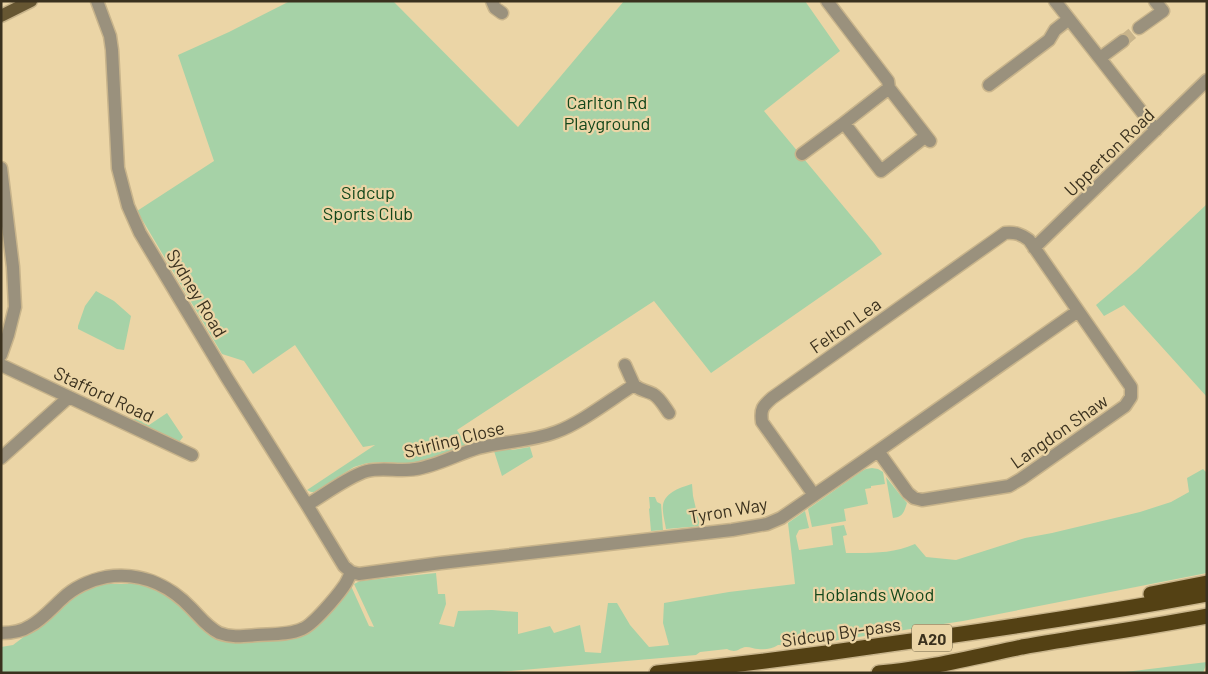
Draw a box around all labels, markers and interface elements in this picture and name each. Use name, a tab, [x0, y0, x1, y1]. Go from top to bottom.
park label: Carlton Rd Playground	[564, 91, 650, 134]
street label: Upperton Road	[1059, 103, 1159, 201]
park label: Sidcup Sports Club	[323, 181, 413, 224]
street label: Sydney Road	[162, 245, 232, 341]
street label: Felton Lea	[805, 293, 885, 357]
street label: Stafford Road	[51, 361, 157, 427]
street label: Langdon Shaw	[1006, 389, 1112, 473]
street label: Stirling Close	[401, 416, 507, 462]
street label: Tyron Way	[687, 492, 769, 528]
park label: Hoblands Wood	[814, 583, 934, 605]
street label: Sidcup By-pass	[780, 613, 902, 651]
road number: A20	[912, 624, 952, 651]

